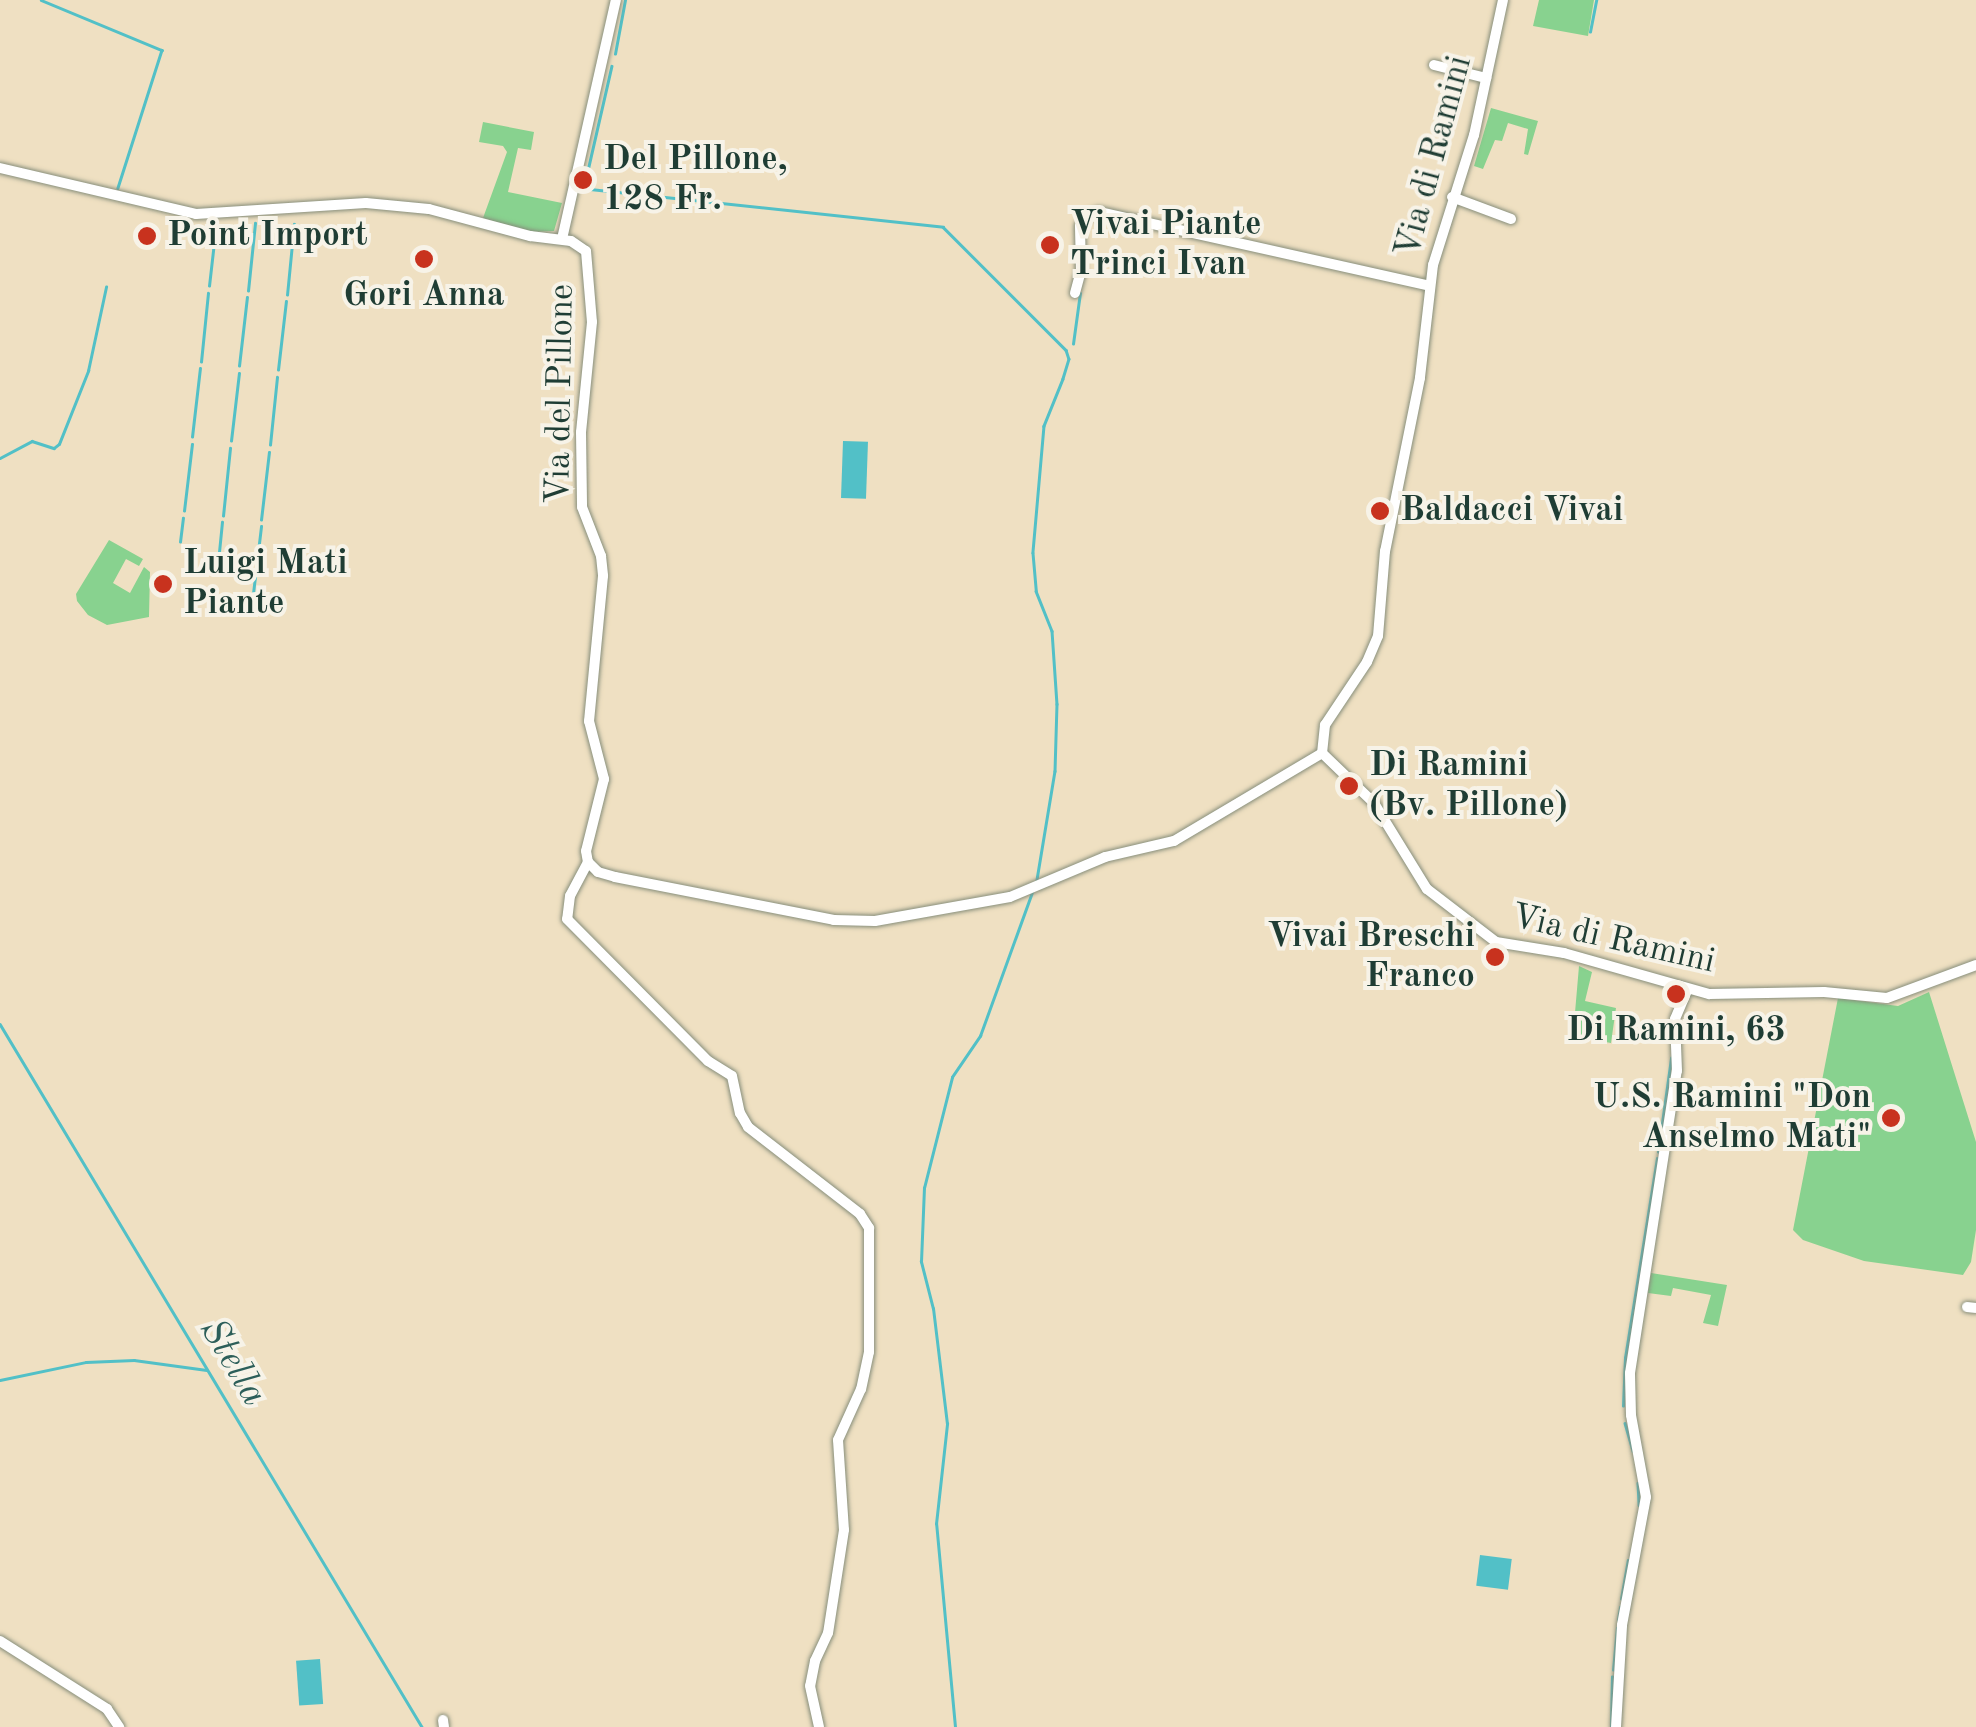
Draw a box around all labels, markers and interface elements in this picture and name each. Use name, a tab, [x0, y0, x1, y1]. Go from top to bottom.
street label: Via di Ramini	[1388, 51, 1482, 263]
place label: Del Pillone, 128 Fr.	[603, 139, 788, 221]
marker: Del Pillone, 128 Fr.	[572, 169, 594, 191]
place label: Vivai Piante Trinci Ivan	[1070, 204, 1262, 286]
place label: Point Import	[167, 215, 368, 257]
marker: Point Import	[136, 225, 158, 247]
marker: Vivai Piante Trinci Ivan	[1039, 234, 1061, 256]
marker: Gori Anna	[413, 248, 435, 270]
place label: Gori Anna	[343, 275, 505, 317]
street label: Via del Pillone	[538, 284, 584, 504]
place label: Baldacci Vivai	[1400, 490, 1623, 532]
marker: Baldacci Vivai	[1369, 500, 1391, 522]
place label: Luigi Mati Piante	[183, 543, 348, 625]
marker: Luigi Mati Piante	[152, 573, 174, 595]
place label: Di Ramini (Bv. Pillone)	[1369, 745, 1568, 827]
marker: Di Ramini (Bv. Pillone)	[1338, 775, 1360, 797]
street label: Via di Ramini	[1507, 896, 1719, 984]
place label: Vivai Breschi Franco	[1267, 916, 1475, 998]
marker: Vivai Breschi Franco	[1484, 946, 1506, 968]
marker: Di Ramini, 63	[1665, 983, 1687, 1005]
place label: Di Ramini, 63	[1566, 1010, 1786, 1052]
place label: U.S. Ramini "Don Anselmo Mati"	[1592, 1077, 1871, 1159]
marker: U.S. Ramini "Don Anselmo Mati"	[1880, 1107, 1902, 1129]
water label: Stella	[188, 1311, 276, 1415]

